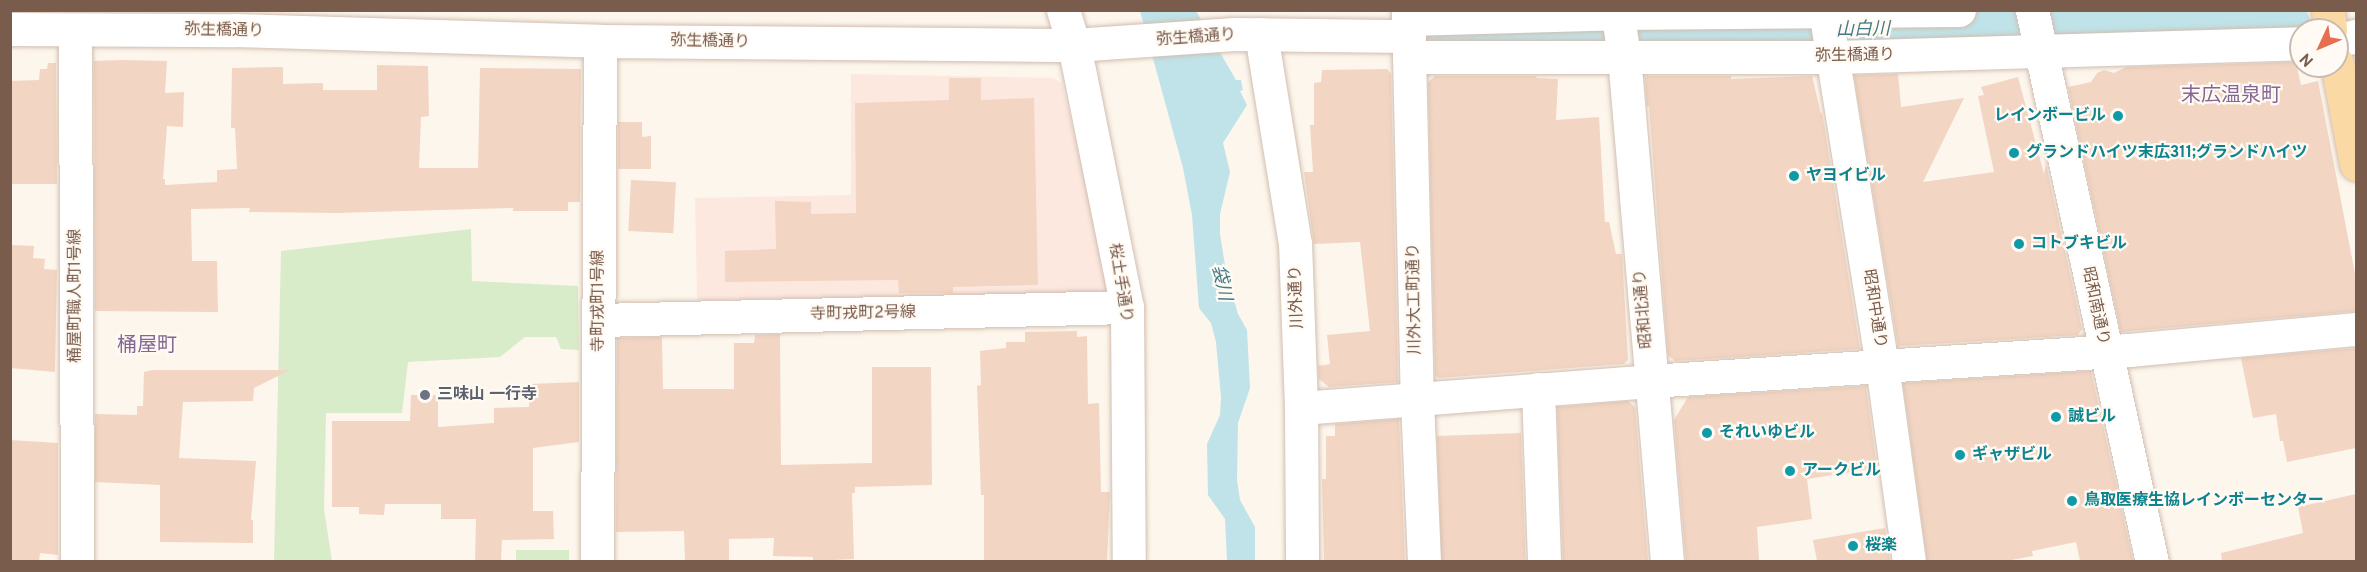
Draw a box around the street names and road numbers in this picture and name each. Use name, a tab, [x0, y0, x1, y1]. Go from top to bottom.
street label: 弥生橋通り	[184, 21, 264, 41]
street label: 弥生橋通り	[1155, 26, 1237, 50]
street label: 弥生橋通り	[670, 32, 750, 52]
street label: 弥生橋通り	[1815, 46, 1895, 66]
street label: 桶屋町職人町1号線	[66, 229, 86, 363]
street label: 桜土手通り	[1104, 242, 1136, 324]
street label: 川外大工町通り	[1404, 243, 1426, 355]
street label: 寺町戎町1号線	[589, 250, 609, 352]
street label: 川外通り	[1286, 265, 1308, 329]
street label: 昭和南通り	[2077, 265, 2113, 347]
street label: 昭和北通り	[1631, 268, 1657, 350]
street label: 昭和中通り	[1858, 268, 1890, 350]
street label: 寺町戎町2号線	[810, 303, 916, 325]

